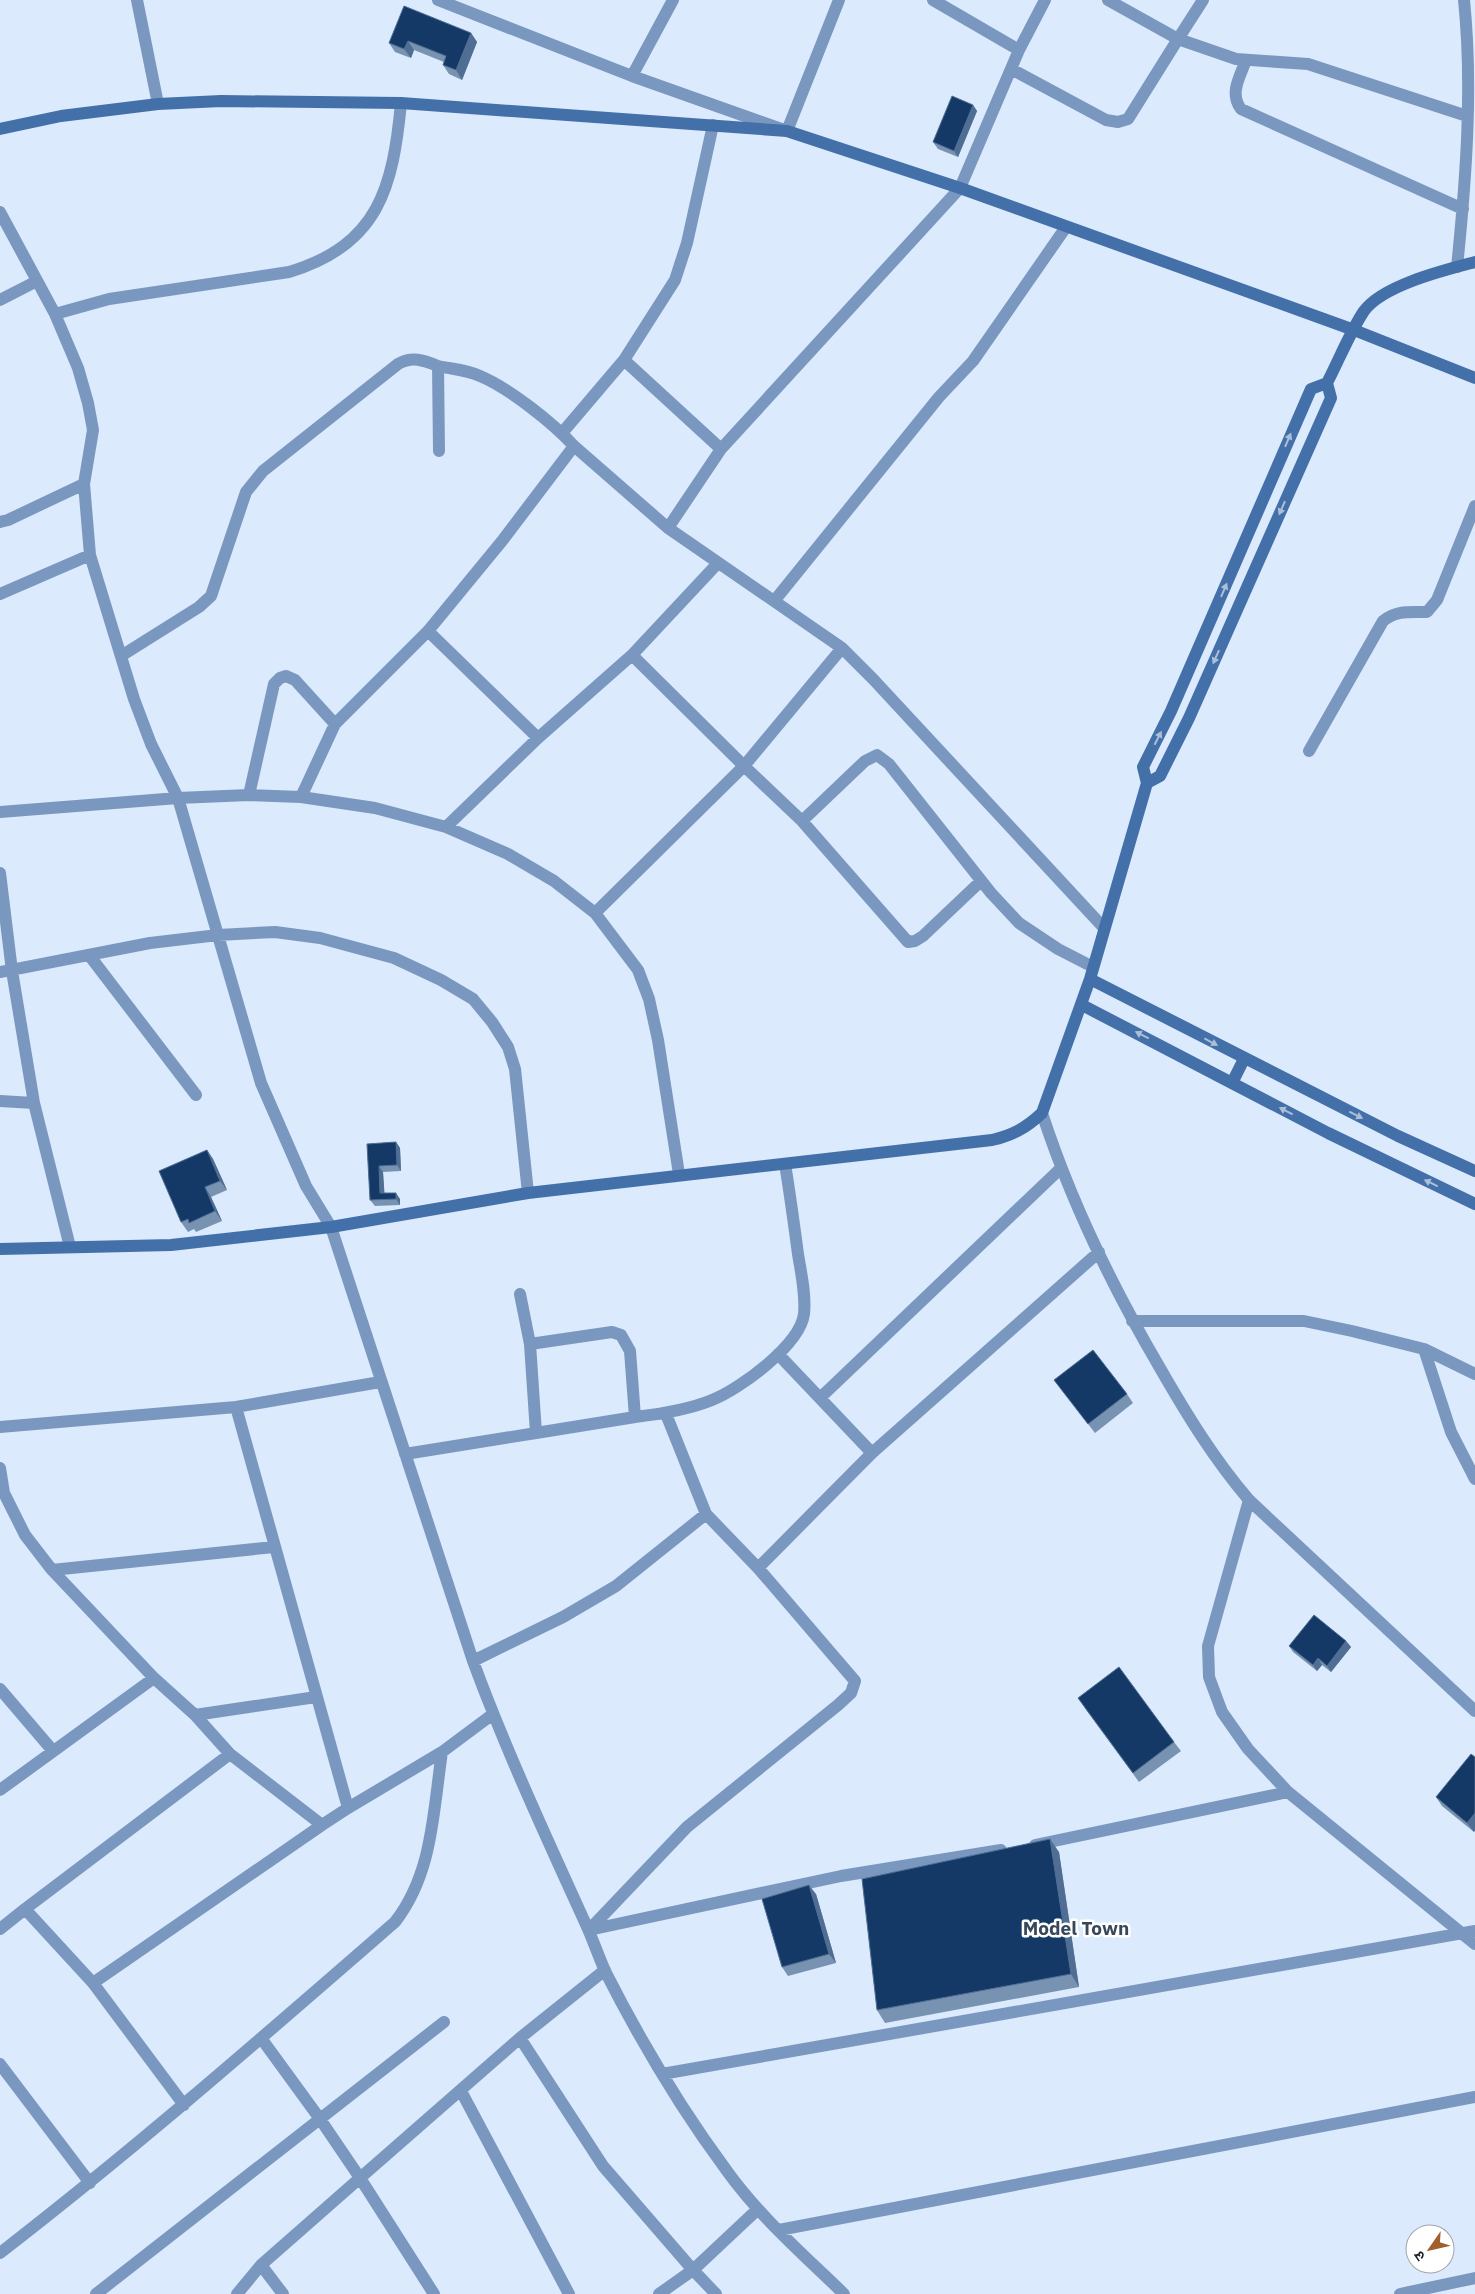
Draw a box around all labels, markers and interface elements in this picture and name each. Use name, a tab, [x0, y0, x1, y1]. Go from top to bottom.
one-way arrow	[1285, 433, 1293, 447]
one-way arrow	[1278, 501, 1286, 515]
one-way arrow	[1221, 583, 1229, 597]
one-way arrow	[1211, 650, 1219, 664]
one-way arrow	[1154, 731, 1162, 745]
one-way arrow	[1135, 1031, 1149, 1039]
one-way arrow	[1204, 1038, 1218, 1046]
one-way arrow	[1278, 1107, 1293, 1115]
one-way arrow	[1349, 1111, 1363, 1119]
one-way arrow	[1424, 1179, 1438, 1187]
district label: Model Town	[1023, 1916, 1129, 1940]
north arrow	[1405, 2224, 1455, 2274]
text: उ	[1409, 2247, 1429, 2265]

